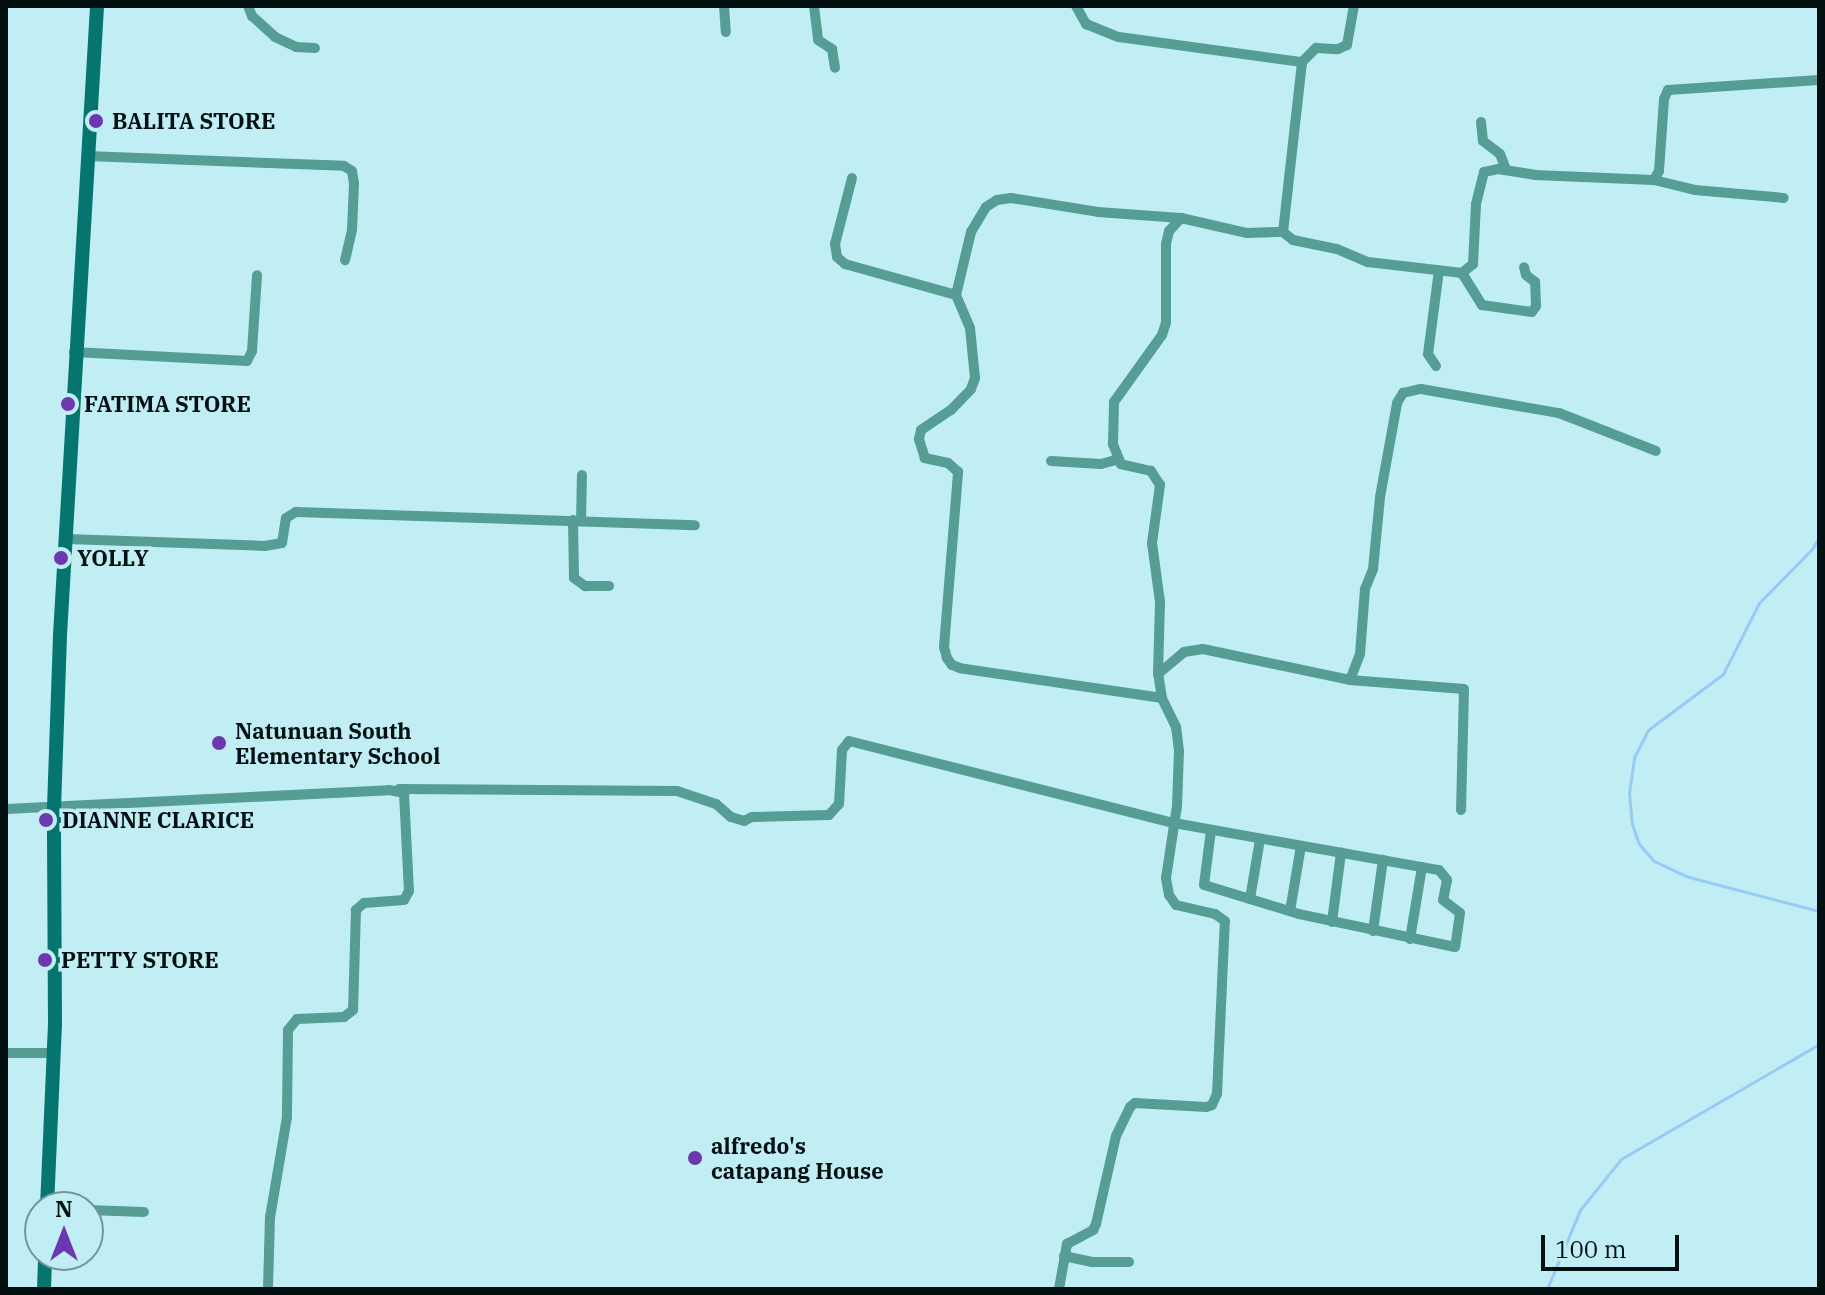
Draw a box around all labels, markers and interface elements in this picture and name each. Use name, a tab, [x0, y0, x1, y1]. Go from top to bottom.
place label: BALITA STORE	[112, 108, 275, 134]
marker: BALITA STORE	[87, 112, 105, 130]
place label: FATIMA STORE	[84, 391, 251, 417]
marker: FATIMA STORE	[59, 395, 77, 413]
place label: YOLLY	[77, 545, 149, 571]
marker: YOLLY	[52, 549, 70, 567]
place label: Natunuan South Elementary School	[235, 717, 440, 768]
marker: Natunuan South Elementary School	[210, 734, 228, 752]
place label: DIANNE CLARICE	[62, 807, 254, 833]
marker: DIANNE CLARICE	[37, 811, 55, 829]
place label: PETTY STORE	[61, 947, 219, 973]
marker: PETTY STORE	[36, 951, 54, 969]
place label: alfredo's catapang House	[711, 1132, 884, 1184]
marker: alfredo's catapang House	[686, 1149, 704, 1167]
north arrow	[24, 1191, 104, 1271]
text: N	[55, 1194, 73, 1223]
scale bar	[1545, 1219, 1683, 1269]
text: 100 m	[1555, 1233, 1627, 1265]

